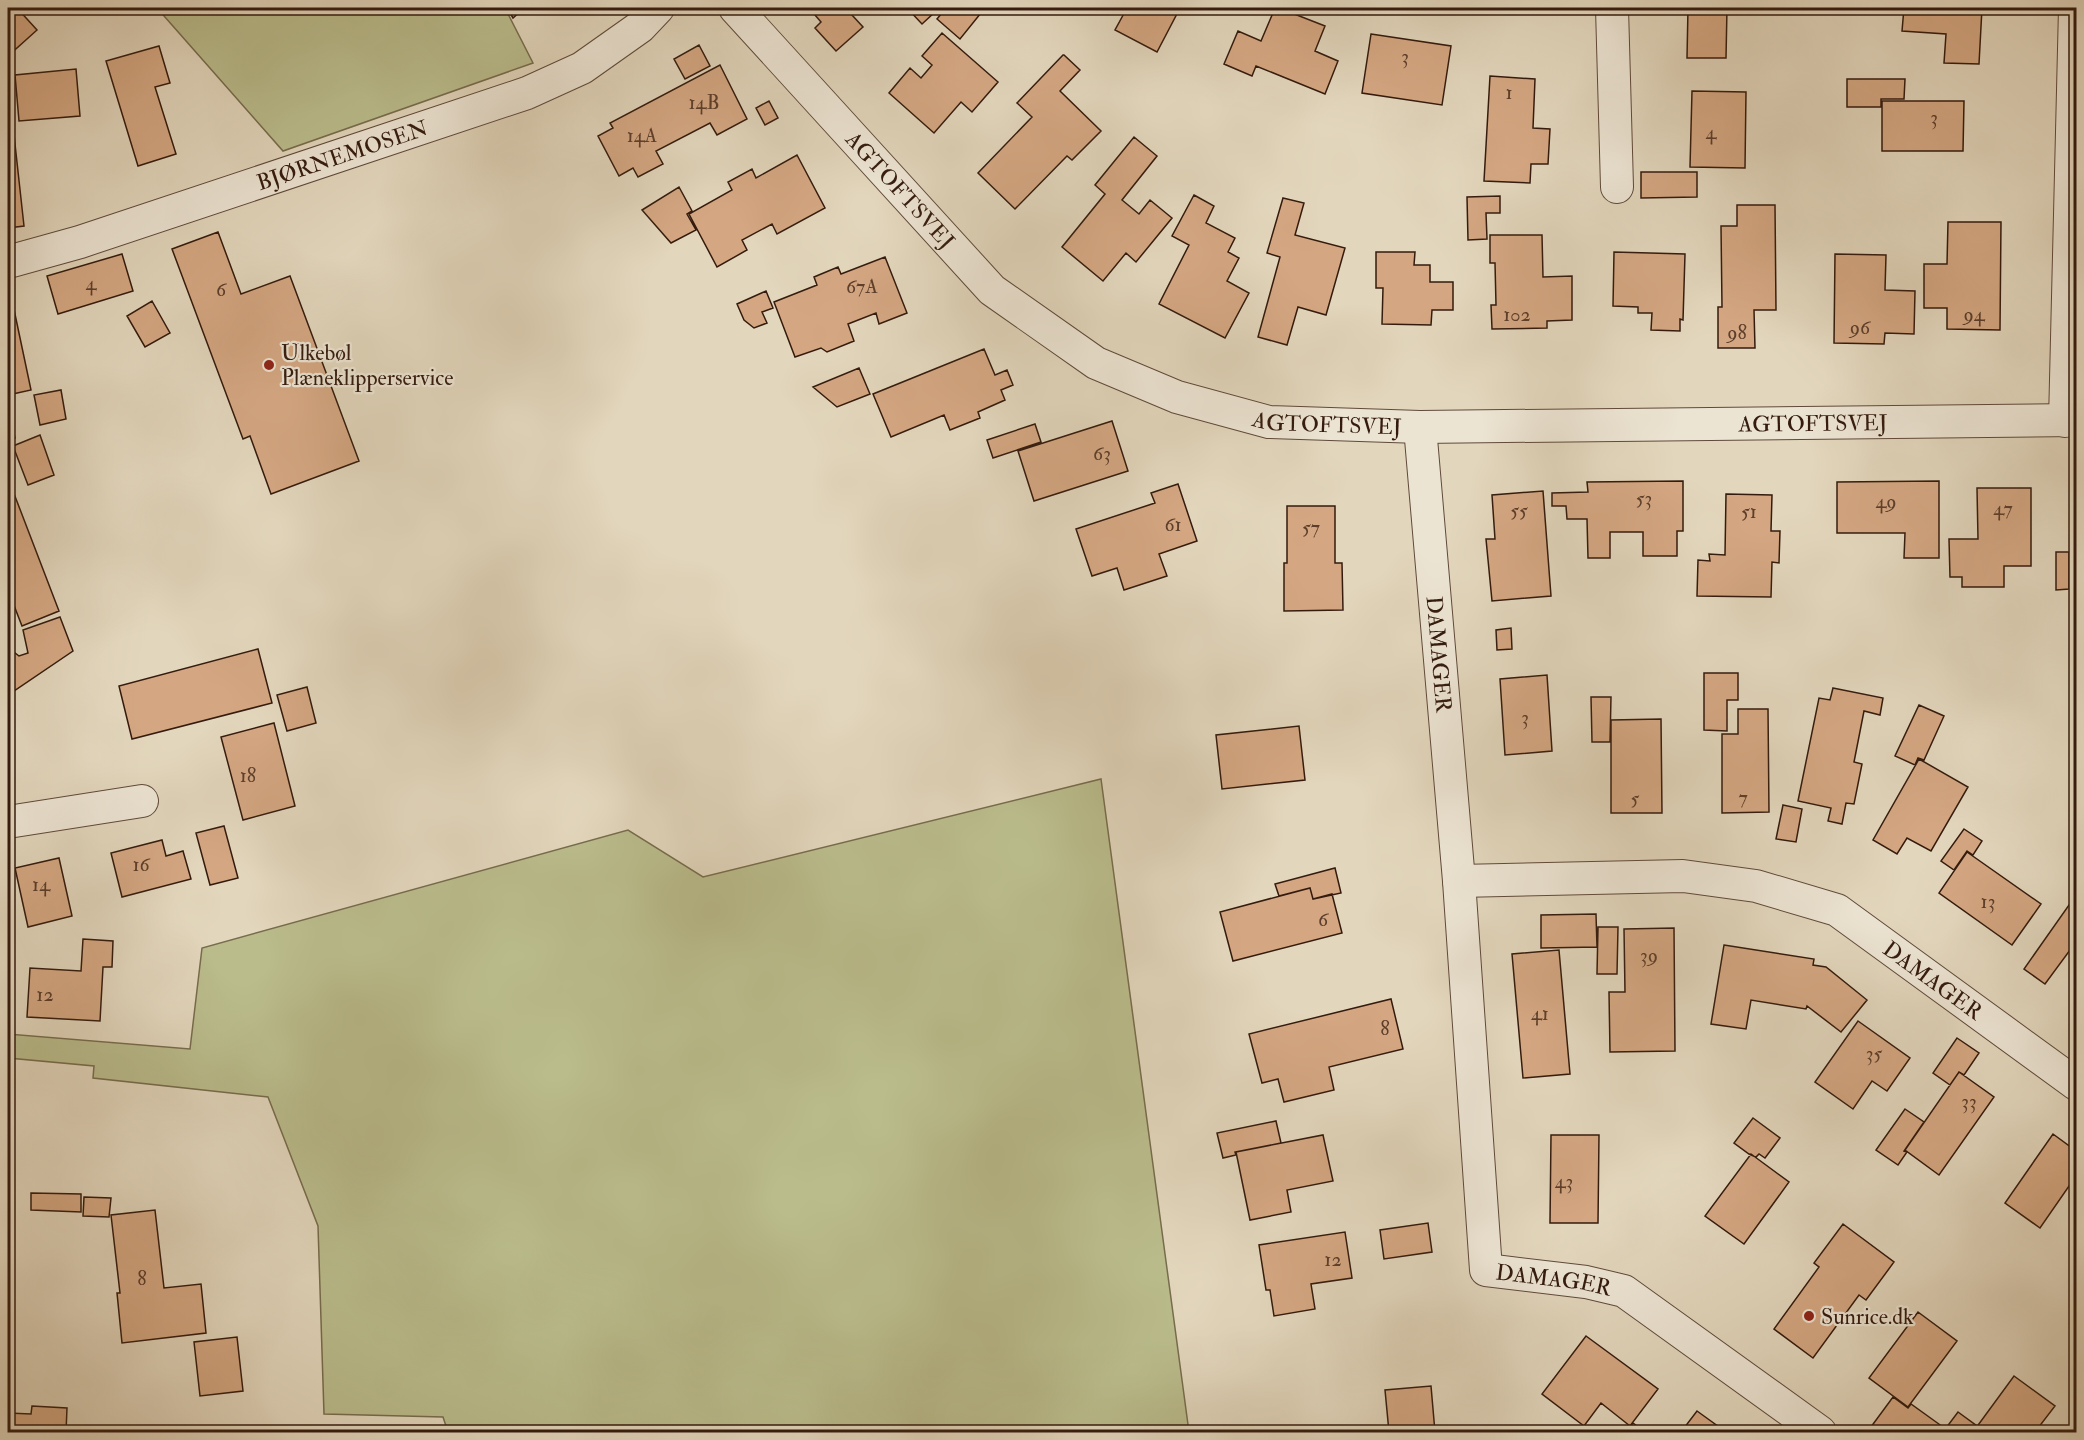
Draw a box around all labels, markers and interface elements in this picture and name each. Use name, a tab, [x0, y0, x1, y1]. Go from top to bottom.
house number: 3	[1401, 44, 1409, 69]
house number: 1	[1505, 80, 1513, 105]
house number: 14B	[688, 90, 720, 115]
house number: 3	[1930, 105, 1938, 130]
street label: BJØRNEMOSEN	[253, 114, 432, 197]
house number: 4	[1706, 120, 1718, 145]
house number: 14A	[627, 123, 658, 148]
street label: AGTOFTSVEJ	[839, 125, 961, 255]
house number: 4	[86, 271, 98, 296]
house number: 67A	[846, 274, 878, 299]
house number: 6	[216, 277, 227, 302]
house number: 102	[1503, 302, 1531, 327]
house number: 94	[1961, 302, 1986, 327]
house number: 96	[1848, 315, 1871, 340]
house number: 98	[1725, 320, 1747, 345]
place label: Ulkebøl Plæneklipperservice	[281, 339, 453, 393]
marker: Ulkebøl Plæneklipperservice	[262, 358, 276, 372]
street label: AGTOFTSVEJ	[1248, 405, 1402, 441]
street label: AGTOFTSVEJ	[1737, 409, 1888, 439]
house number: 63	[1093, 441, 1111, 466]
house number: 53	[1636, 486, 1652, 511]
house number: 49	[1875, 489, 1897, 514]
house number: 47	[1993, 496, 2013, 521]
house number: 55	[1510, 498, 1528, 523]
house number: 51	[1741, 499, 1757, 524]
house number: 61	[1164, 512, 1182, 537]
house number: 57	[1302, 515, 1320, 540]
street label: DAMAGER	[1420, 595, 1458, 715]
house number: 3	[1521, 705, 1529, 730]
house number: 18	[240, 763, 256, 788]
house number: 7	[1738, 785, 1748, 810]
house number: 5	[1631, 786, 1640, 811]
house number: 16	[132, 852, 150, 877]
house number: 14	[32, 872, 51, 897]
house number: 13	[1981, 889, 1995, 914]
house number: 6	[1318, 907, 1329, 932]
street label: DAMAGER	[1877, 935, 1989, 1027]
house number: 39	[1640, 943, 1658, 968]
house number: 12	[36, 982, 54, 1007]
house number: 41	[1531, 1001, 1549, 1026]
house number: 8	[1380, 1016, 1390, 1041]
house number: 35	[1866, 1041, 1882, 1066]
house number: 33	[1961, 1089, 1977, 1114]
house number: 43	[1555, 1169, 1573, 1194]
house number: 12	[1324, 1247, 1342, 1272]
street label: DAMAGER	[1494, 1258, 1616, 1303]
house number: 8	[137, 1266, 147, 1291]
place label: Sunrice.dk	[1821, 1303, 1914, 1331]
marker: Sunrice.dk	[1802, 1309, 1816, 1323]

